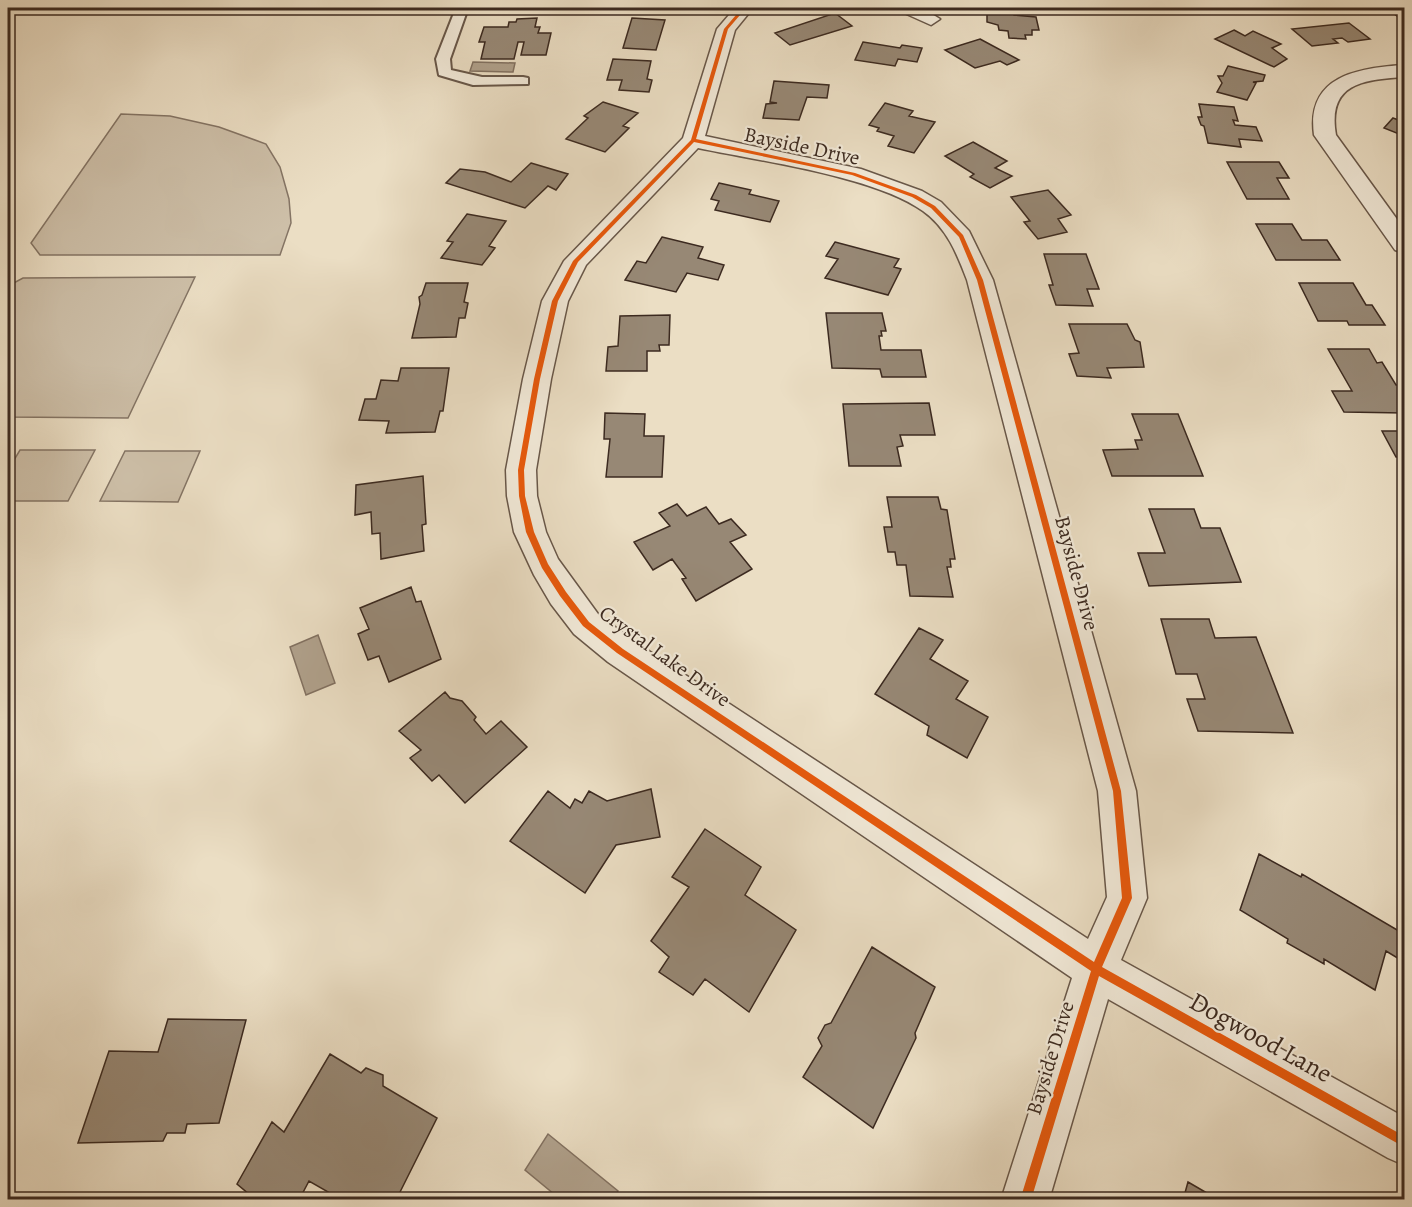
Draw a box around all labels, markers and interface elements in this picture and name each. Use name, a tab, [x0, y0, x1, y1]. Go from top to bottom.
street label: Bayside Drive	[742, 120, 862, 172]
street label: Bayside Drive	[1048, 513, 1106, 633]
street label: Crystal Lake Drive	[594, 599, 736, 713]
street label: Dogwood Lane	[1183, 984, 1339, 1091]
street label: Bayside Drive	[1019, 998, 1081, 1118]

